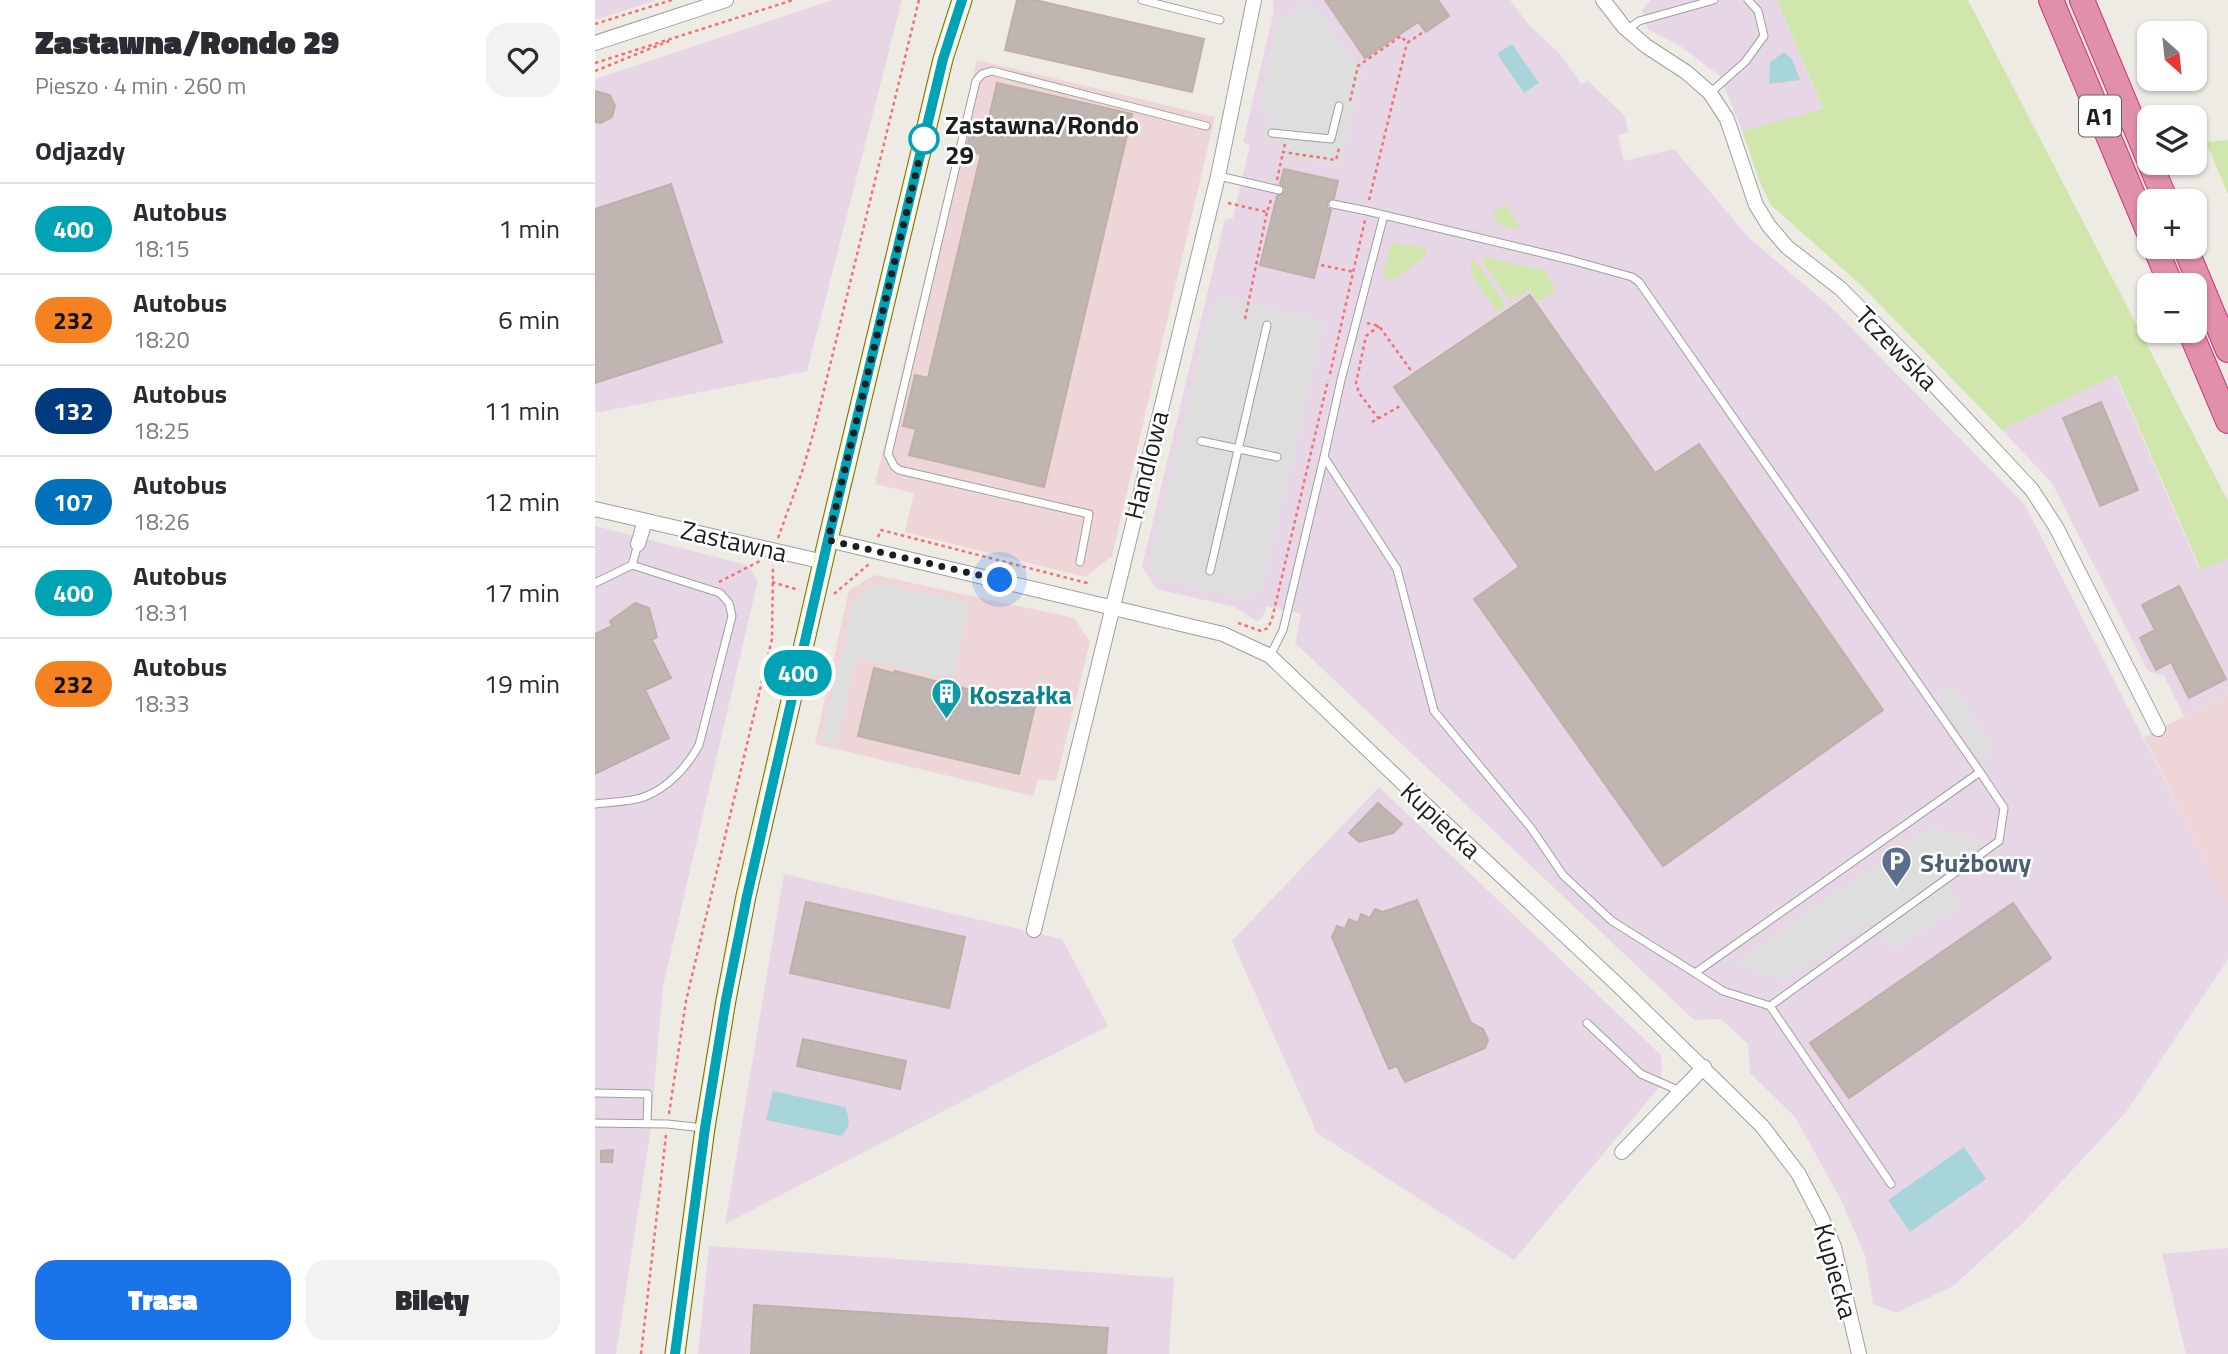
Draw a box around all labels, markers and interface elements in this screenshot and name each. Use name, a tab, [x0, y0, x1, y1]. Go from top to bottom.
text: Zastawna/Rondo 29	[35, 17, 339, 67]
north arrow	[2137, 21, 2207, 91]
map controls	[2137, 21, 2207, 343]
button: heart	[486, 23, 560, 97]
text: Pieszo · 4 min · 260 m	[35, 68, 246, 103]
road number: A1	[2079, 96, 2121, 136]
place label: Zastawna/Rondo 29	[945, 105, 1139, 174]
button: layers	[2137, 105, 2207, 175]
marker: Zastawna/Rondo 29	[909, 124, 939, 154]
text: Odjazdy	[35, 131, 125, 170]
button: +	[2137, 189, 2207, 259]
text: Autobus	[133, 192, 227, 231]
text: 1 min	[498, 209, 560, 248]
text: 400	[53, 211, 94, 247]
text: 18:15	[133, 231, 190, 266]
button: −	[2137, 273, 2207, 343]
text: Autobus	[133, 283, 227, 322]
street label: Tczewska	[1847, 297, 1947, 399]
text: 6 min	[498, 300, 560, 339]
text: 232	[53, 302, 94, 338]
text: 18:20	[133, 322, 190, 357]
text: Autobus	[133, 374, 227, 413]
text: 11 min	[484, 391, 560, 430]
text: 132	[53, 393, 94, 429]
street label: Handlowa	[1114, 407, 1178, 523]
text: 18:25	[133, 413, 190, 448]
text: Autobus	[133, 465, 227, 504]
text: 12 min	[484, 482, 560, 521]
text: 107	[53, 484, 94, 520]
text: 18:26	[133, 504, 190, 539]
street label: Zastawna	[677, 510, 791, 572]
text: Autobus	[133, 556, 227, 595]
your location	[982, 562, 1017, 597]
text: 17 min	[484, 573, 560, 612]
text: 400	[53, 575, 94, 611]
text: 18:31	[133, 595, 190, 630]
text: Autobus	[133, 647, 227, 686]
line badge: 400	[758, 650, 838, 696]
text: 400	[778, 655, 818, 691]
text: 19 min	[484, 664, 560, 703]
text: 232	[53, 666, 94, 702]
place label: Koszałka	[969, 675, 1072, 714]
building icon: Koszałka	[929, 677, 963, 721]
text: 18:33	[133, 686, 190, 721]
street label: Kupiecka	[1392, 772, 1490, 868]
place label: Służbowy	[1920, 843, 2031, 882]
parking icon: Służbowy	[1880, 845, 1914, 889]
street label: Kupiecka	[1804, 1219, 1868, 1323]
button: Trasa	[35, 1260, 291, 1340]
button: Bilety	[305, 1260, 560, 1340]

